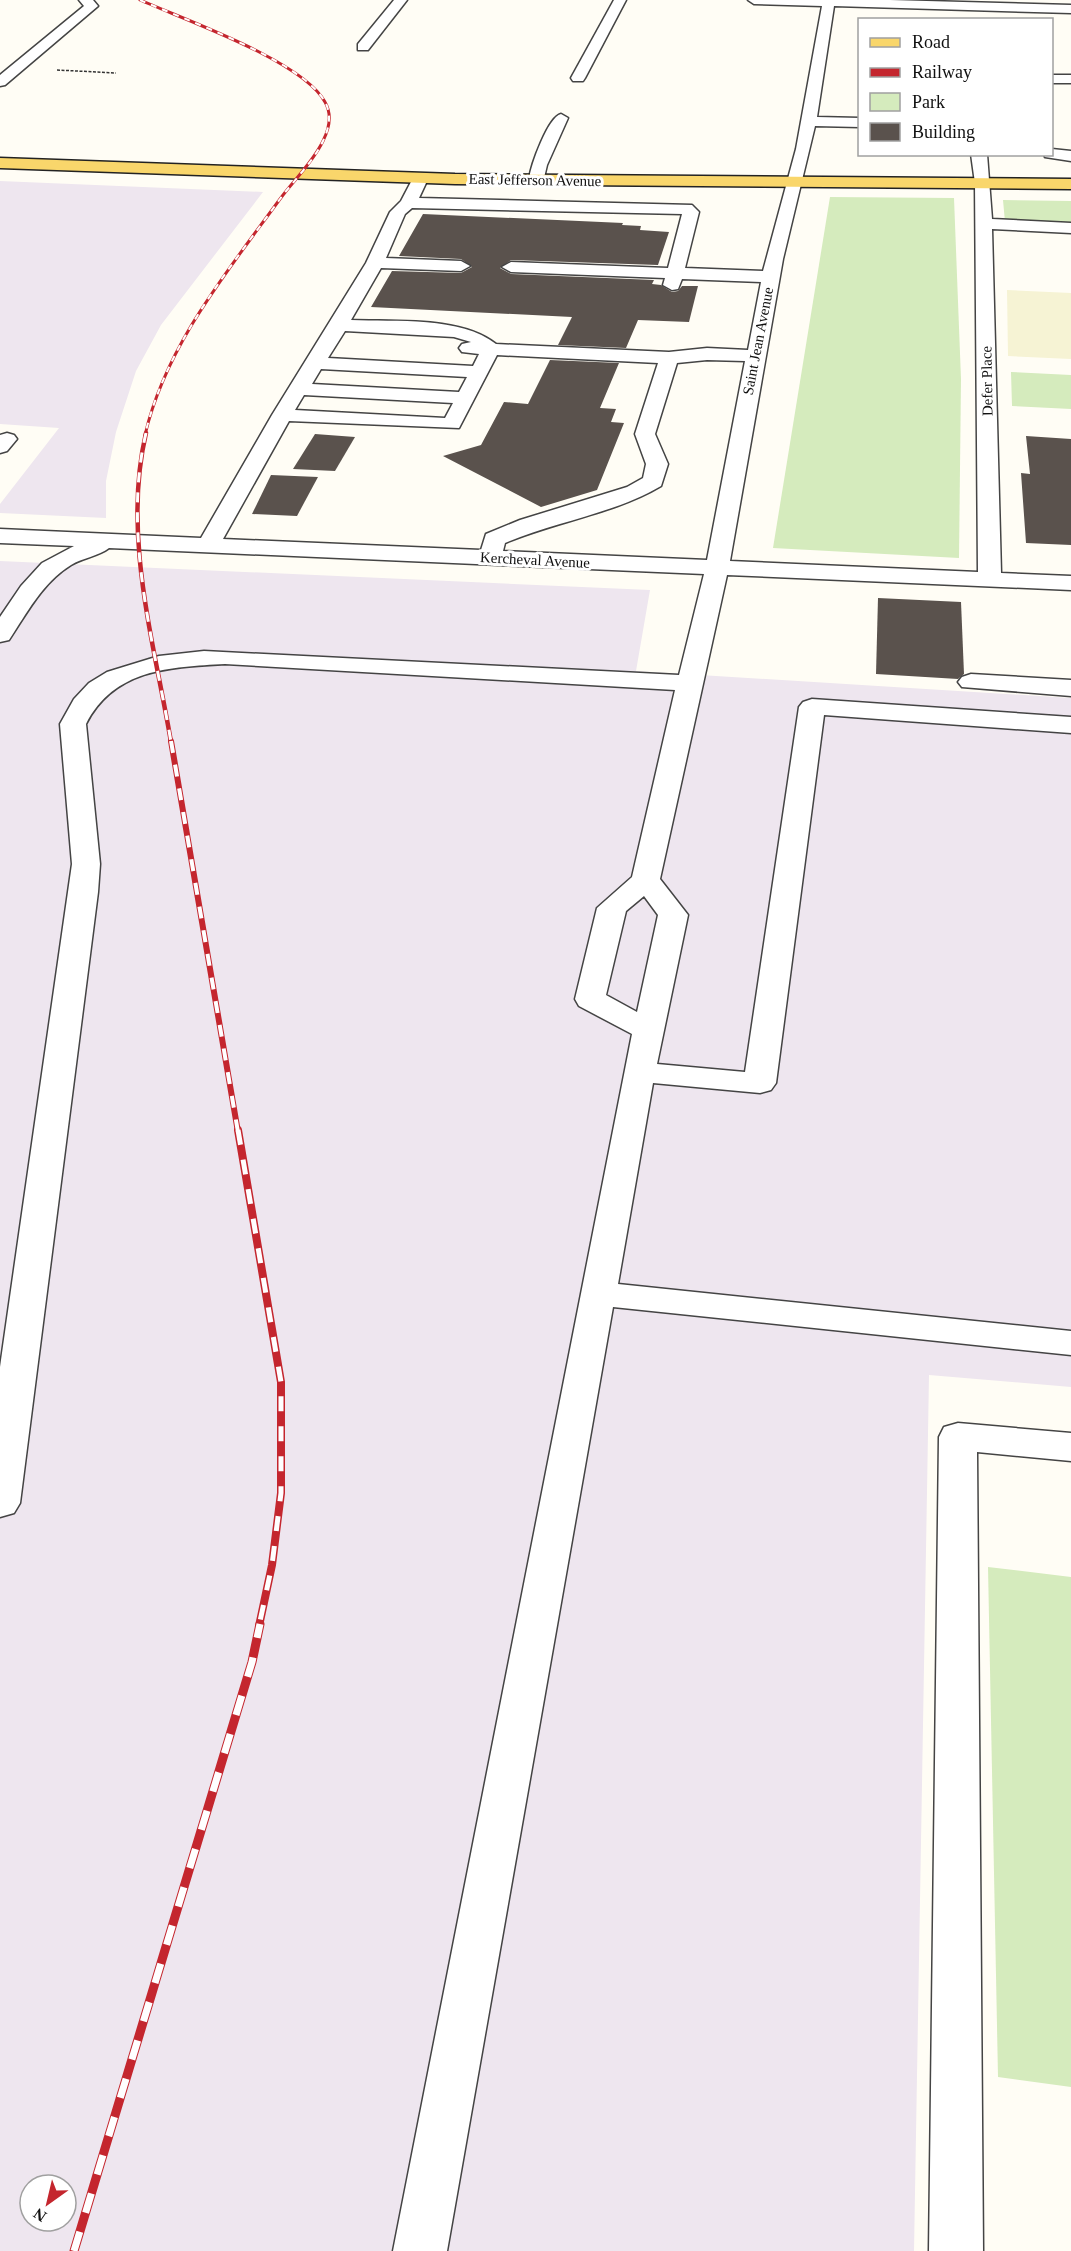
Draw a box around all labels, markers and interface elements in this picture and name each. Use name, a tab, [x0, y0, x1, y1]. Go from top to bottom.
legend	[858, 18, 1053, 156]
text: Road	[912, 32, 950, 52]
text: Railway	[912, 62, 972, 82]
text: Park	[912, 92, 945, 112]
text: Building	[912, 122, 975, 142]
street label: East Jefferson Avenue	[468, 171, 602, 189]
street label: Saint Jean Avenue	[740, 285, 776, 396]
street label: Defer Place	[978, 345, 996, 416]
street label: Kercheval Avenue	[480, 549, 591, 571]
north arrow	[18, 2173, 78, 2233]
text: N	[30, 2204, 49, 2225]

